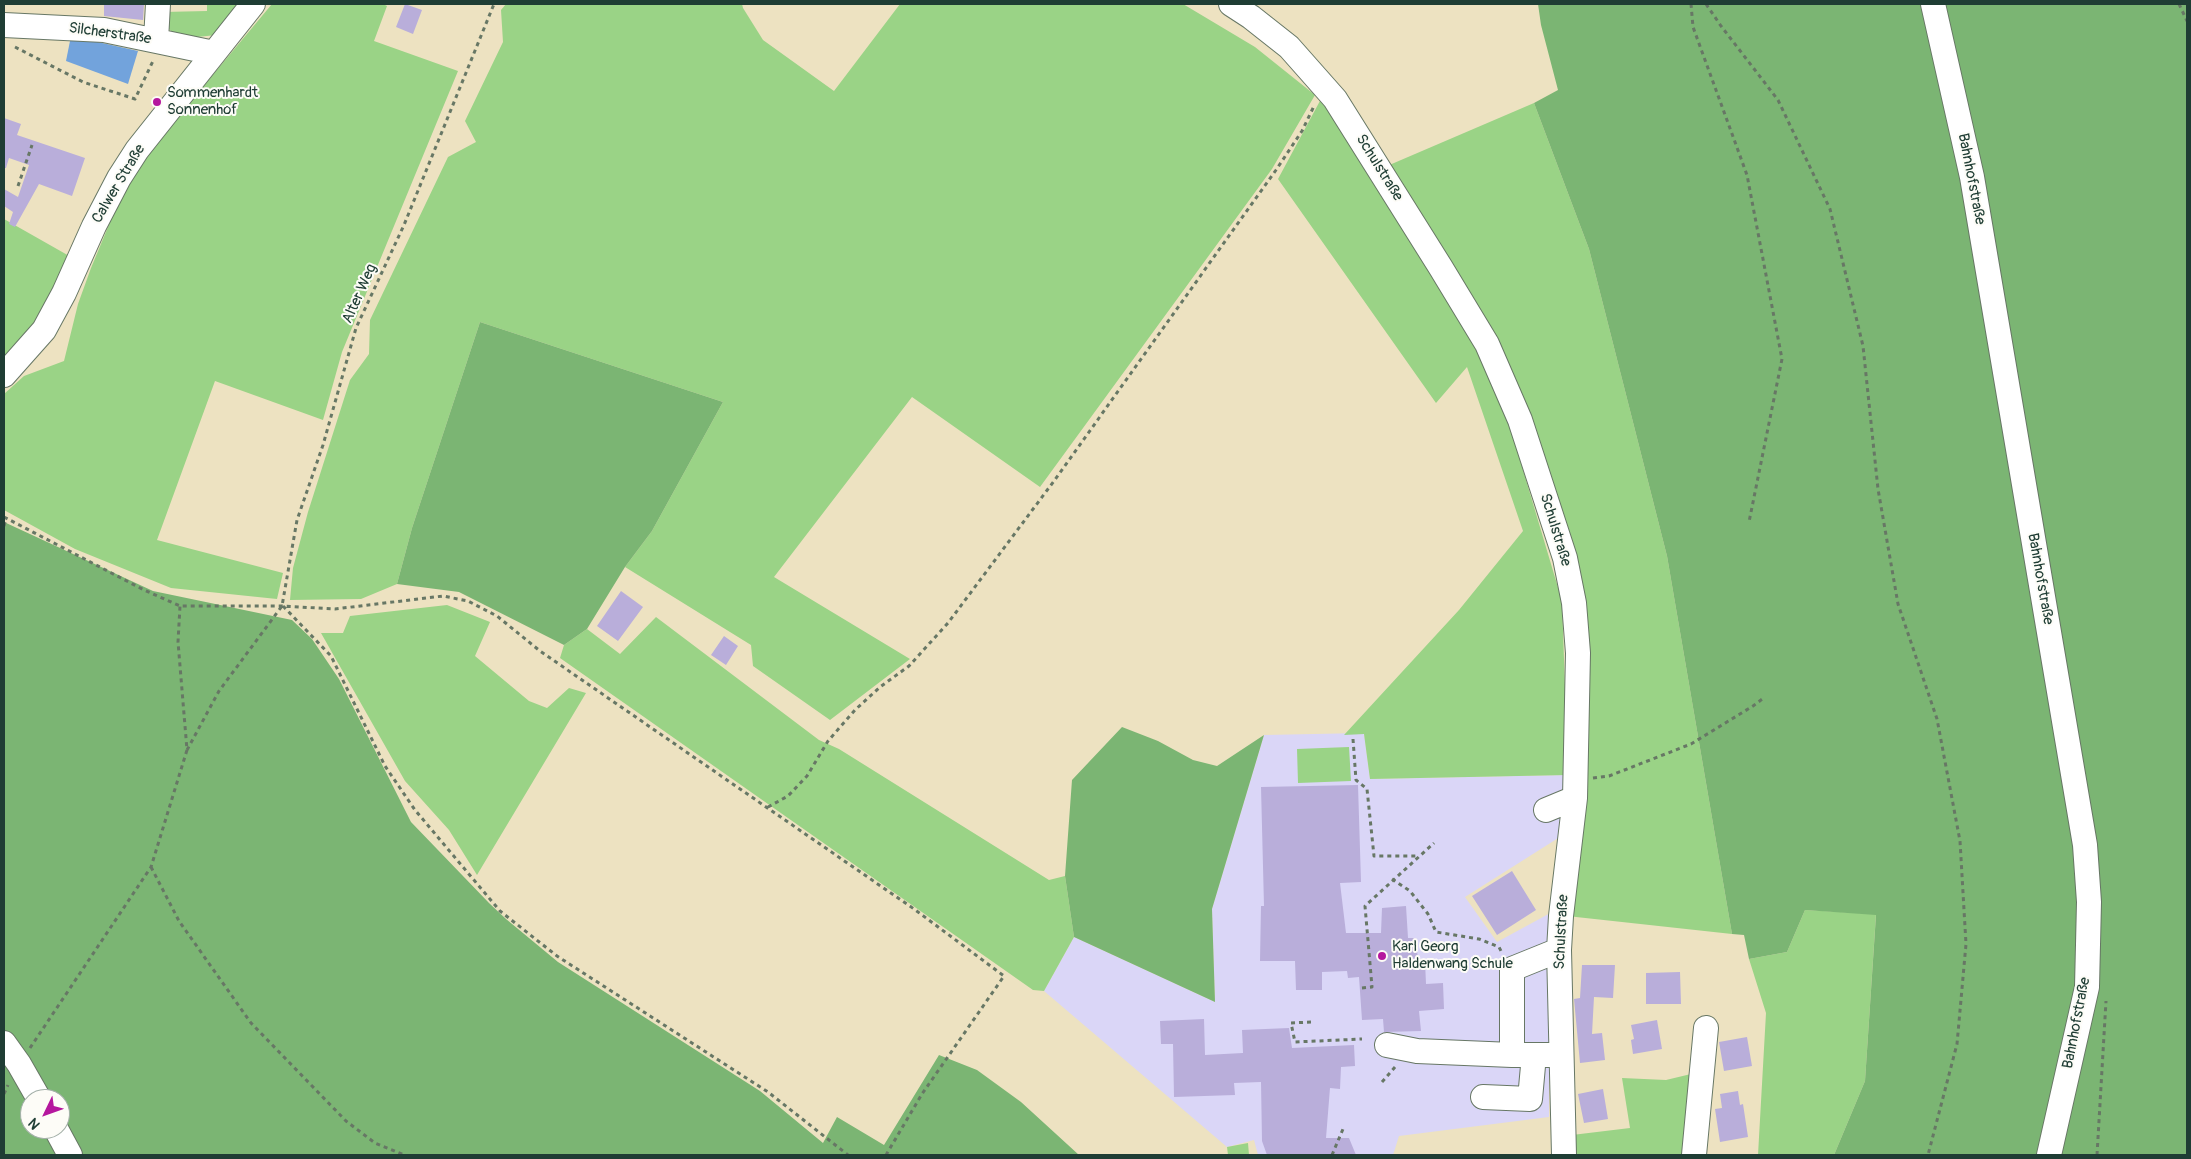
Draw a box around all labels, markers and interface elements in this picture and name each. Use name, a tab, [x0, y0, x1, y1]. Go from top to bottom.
street label: Silcherstraße	[68, 19, 152, 49]
place label: Sommenhardt Sonnenhof	[167, 84, 258, 119]
marker: Sommenhardt Sonnenhof	[151, 96, 163, 108]
street label: Schulstraße	[1351, 131, 1407, 205]
street label: Bahnhofstraße	[1953, 132, 1989, 226]
street label: Calwer Straße	[88, 141, 150, 227]
street label: Alter Weg	[339, 262, 381, 326]
street label: Schulstraße	[1535, 491, 1575, 569]
street label: Bahnhofstraße	[2023, 532, 2057, 626]
street label: Schulstraße	[1551, 894, 1573, 970]
place label: Karl Georg Haldenwang Schule	[1392, 938, 1513, 973]
marker: Karl Georg Haldenwang Schule	[1376, 950, 1388, 962]
street label: Bahnhofstraße	[2059, 976, 2095, 1070]
north arrow	[20, 1089, 70, 1139]
text: N	[25, 1114, 44, 1133]

